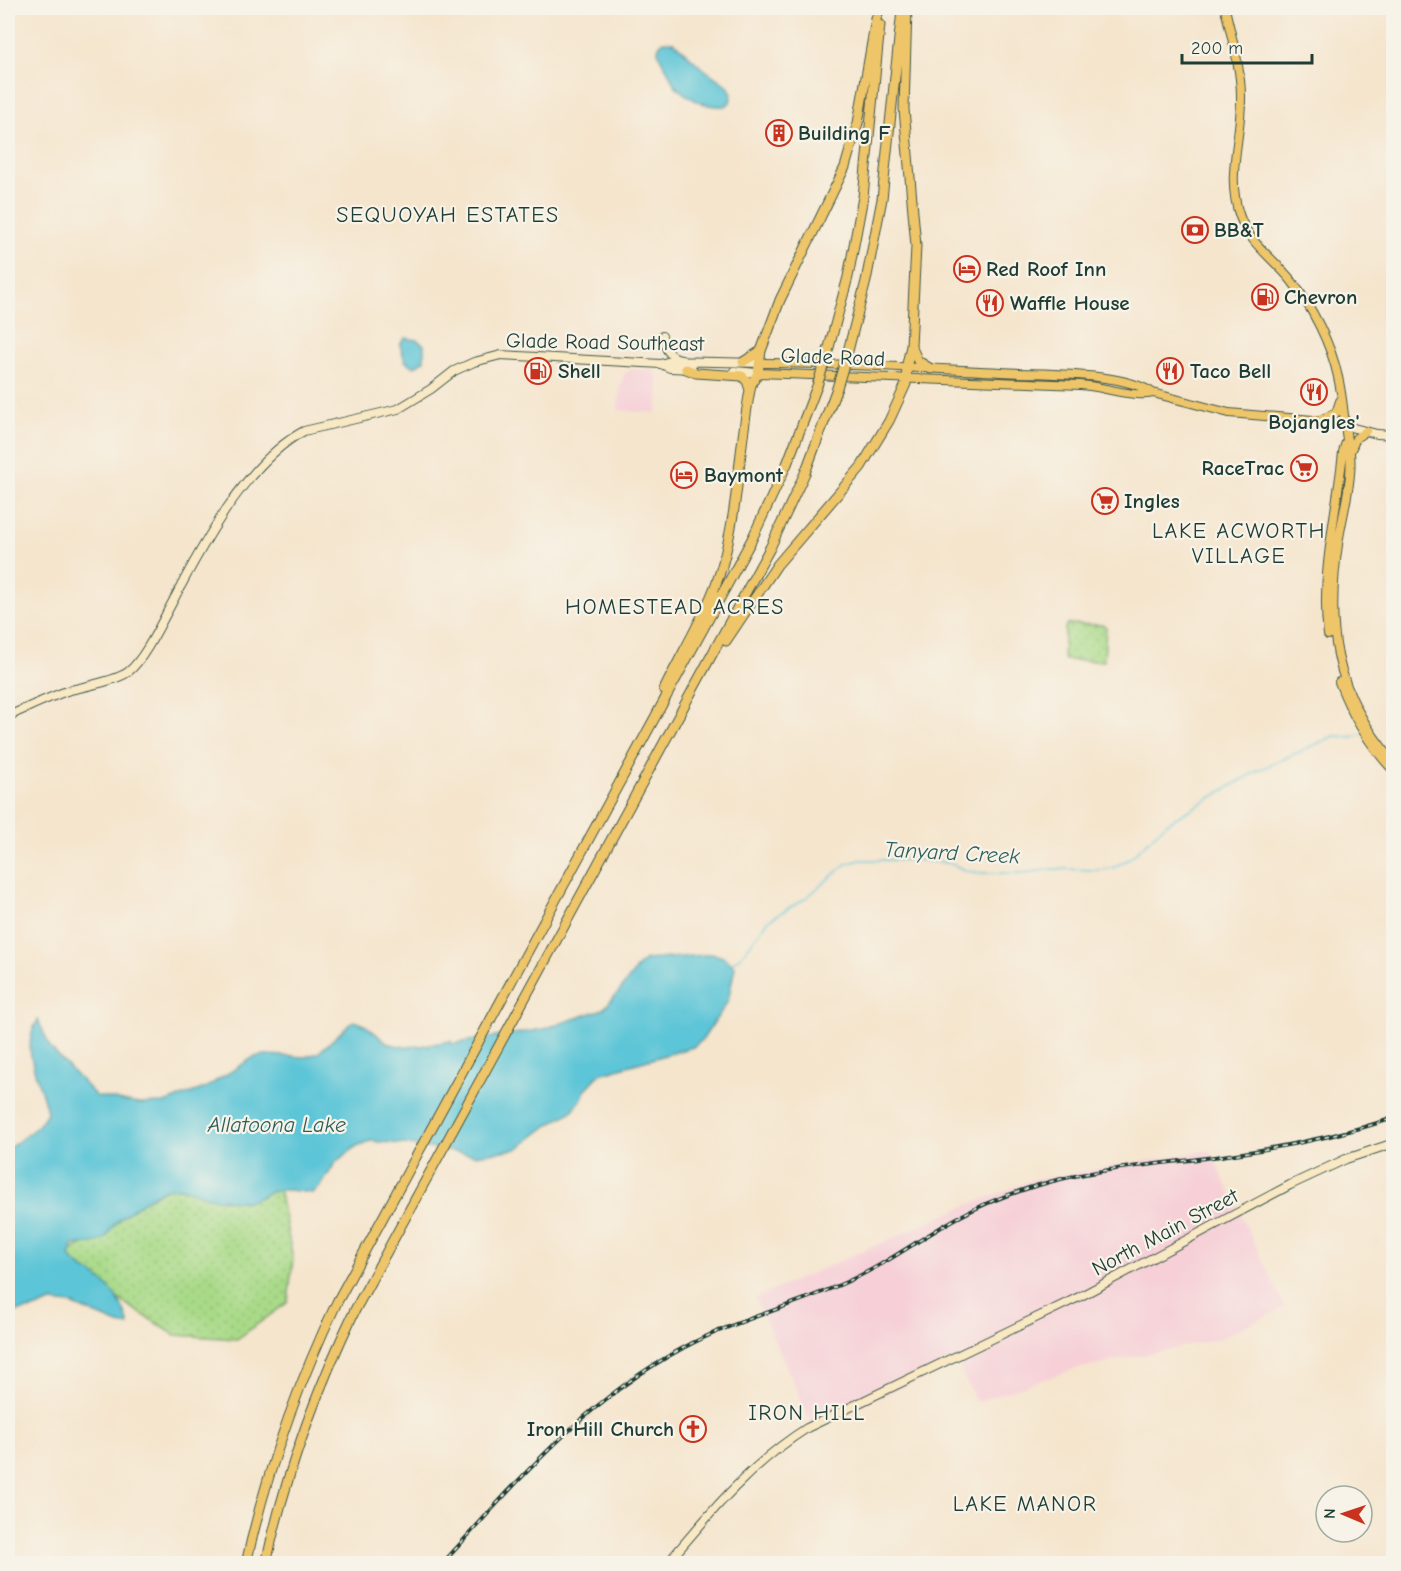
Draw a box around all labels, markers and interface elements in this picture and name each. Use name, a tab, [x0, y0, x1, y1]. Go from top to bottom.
scale bar	[1182, 27, 1312, 65]
text: 200 m	[1191, 38, 1243, 59]
building icon: Building F	[764, 118, 794, 148]
place label: Building F	[798, 121, 891, 145]
district label: SEQUOYAH ESTATES	[336, 202, 560, 228]
bank icon: BB&T	[1180, 215, 1210, 245]
place label: BB&T	[1214, 218, 1264, 242]
hotel icon: Red Roof Inn	[952, 254, 982, 284]
place label: Red Roof Inn	[986, 257, 1106, 281]
fuel station icon: Chevron	[1250, 282, 1280, 312]
place label: Chevron	[1284, 285, 1357, 309]
restaurant icon: Waffle House	[975, 288, 1005, 318]
place label: Waffle House	[1010, 291, 1130, 315]
street label: Glade Road Southeast	[506, 328, 705, 356]
street label: Glade Road	[780, 343, 886, 371]
fuel station icon: Shell	[523, 356, 553, 386]
restaurant icon: Taco Bell	[1155, 356, 1185, 386]
place label: Shell	[558, 359, 601, 383]
place label: Taco Bell	[1190, 359, 1271, 383]
restaurant icon: Bojangles'	[1299, 377, 1329, 407]
place label: Bojangles'	[1268, 410, 1360, 434]
supermarket icon: RaceTrac	[1289, 453, 1319, 483]
place label: RaceTrac	[1202, 456, 1284, 480]
hotel icon: Baymont	[669, 460, 699, 490]
place label: Baymont	[704, 463, 784, 487]
supermarket icon: Ingles	[1090, 486, 1120, 516]
place label: Ingles	[1124, 489, 1180, 513]
district label: LAKE ACWORTH VILLAGE	[1152, 518, 1326, 569]
district label: HOMESTEAD ACRES	[565, 594, 785, 620]
water label: Tanyard Creek	[883, 836, 1021, 870]
water label: Allatoona Lake	[207, 1112, 346, 1138]
street label: North Main Street	[1088, 1183, 1243, 1281]
district label: IRON HILL	[748, 1400, 866, 1426]
church icon: Iron Hill Church	[678, 1414, 708, 1444]
place label: Iron Hill Church	[527, 1417, 674, 1441]
north arrow	[1314, 1484, 1374, 1544]
district label: LAKE MANOR	[953, 1491, 1097, 1517]
text: N	[1321, 1508, 1339, 1519]

